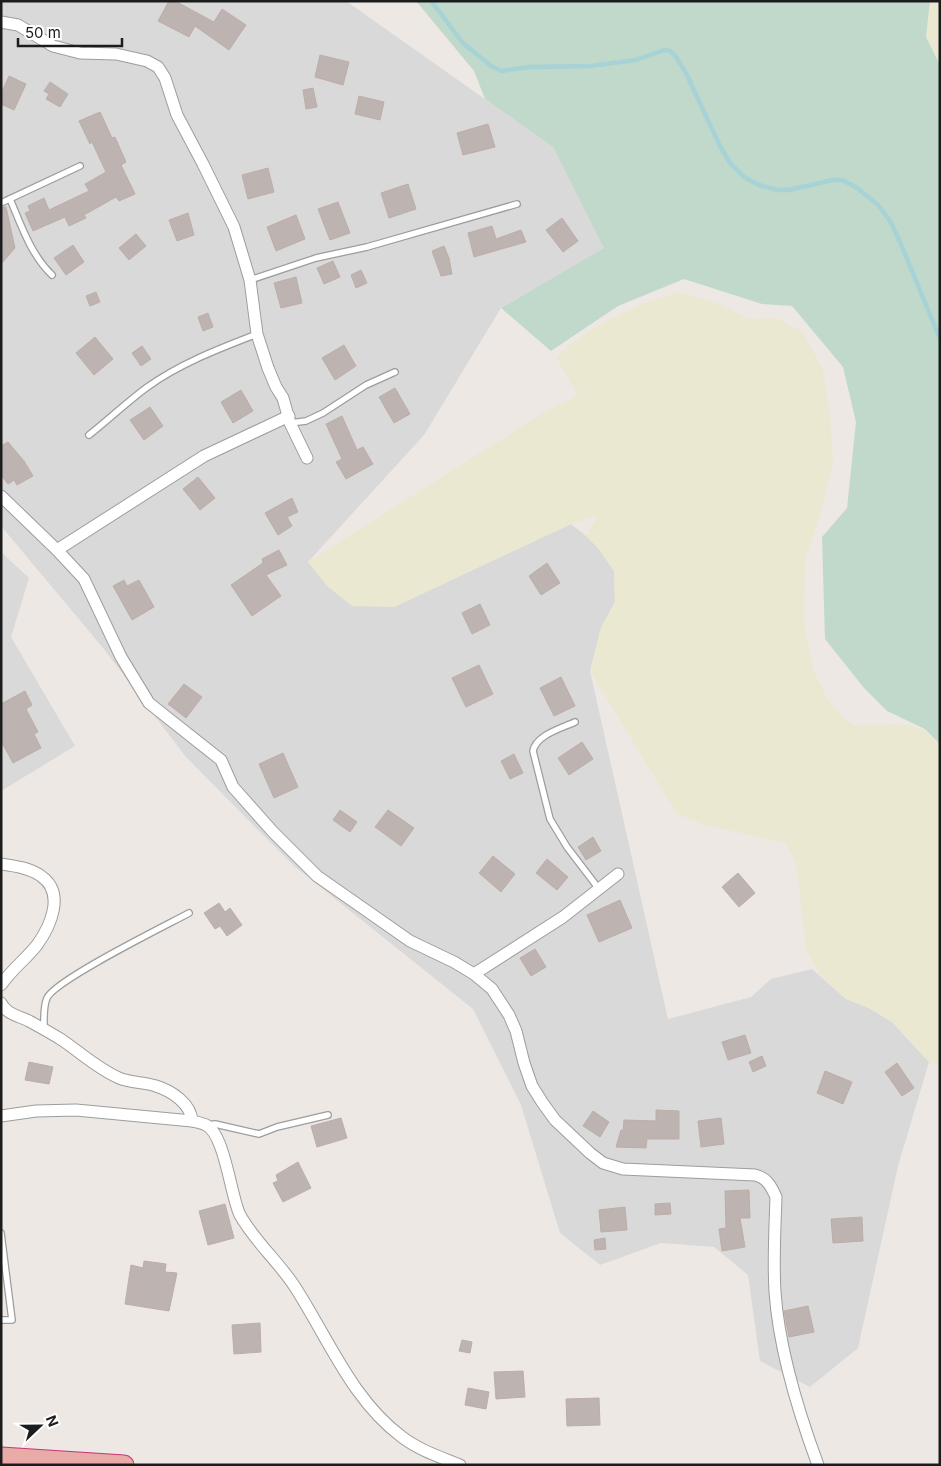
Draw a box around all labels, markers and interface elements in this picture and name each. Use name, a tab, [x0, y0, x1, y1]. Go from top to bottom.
scale bar	[18, 15, 121, 47]
text: 50 m	[25, 23, 61, 42]
north arrow	[15, 1401, 65, 1451]
text: N	[43, 1413, 62, 1429]

